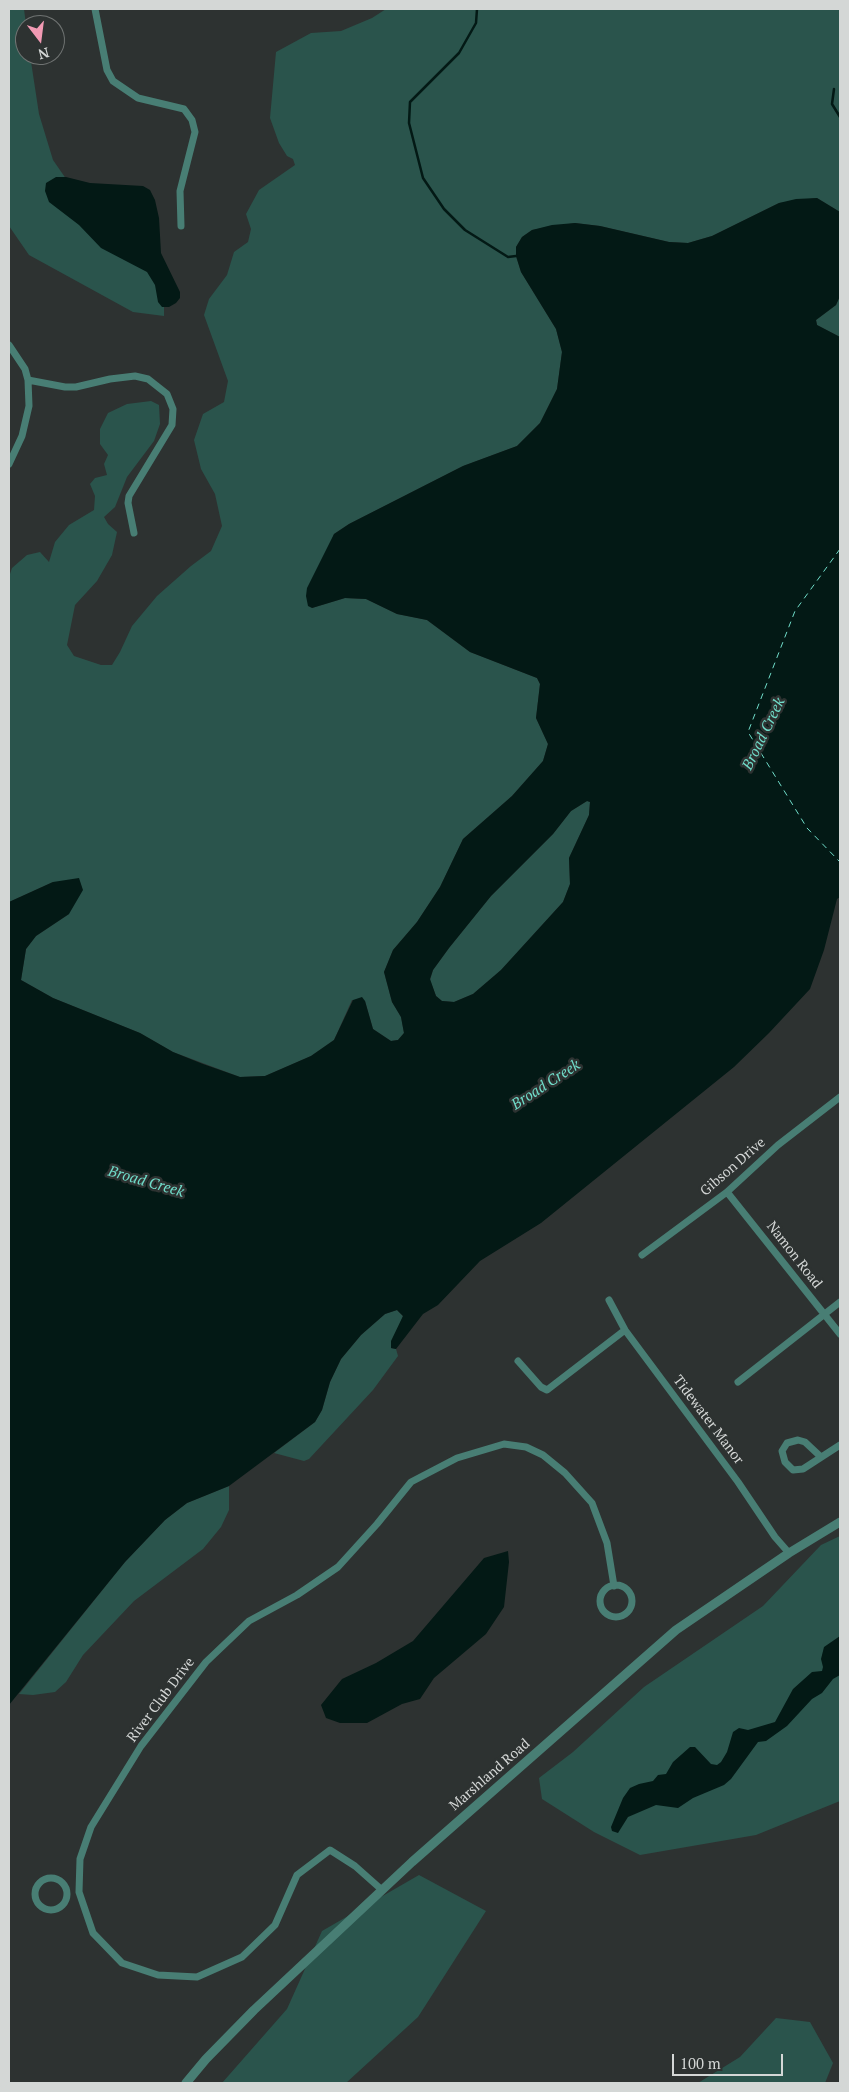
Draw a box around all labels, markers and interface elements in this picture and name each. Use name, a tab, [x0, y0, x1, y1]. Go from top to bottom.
north arrow	[15, 15, 65, 65]
text: N	[36, 43, 51, 65]
water label: Broad Creek	[739, 695, 789, 773]
water label: Broad Creek	[508, 1056, 584, 1114]
street label: Gibson Drive	[697, 1134, 769, 1200]
water label: Broad Creek	[106, 1163, 186, 1201]
street label: Namon Road	[763, 1218, 825, 1292]
street label: Tidewater Manor	[669, 1372, 747, 1468]
street label: River Club Drive	[124, 1654, 198, 1746]
street label: Marshland Road	[446, 1736, 534, 1814]
scale bar	[674, 2044, 785, 2076]
text: 100 m	[680, 2053, 721, 2073]

